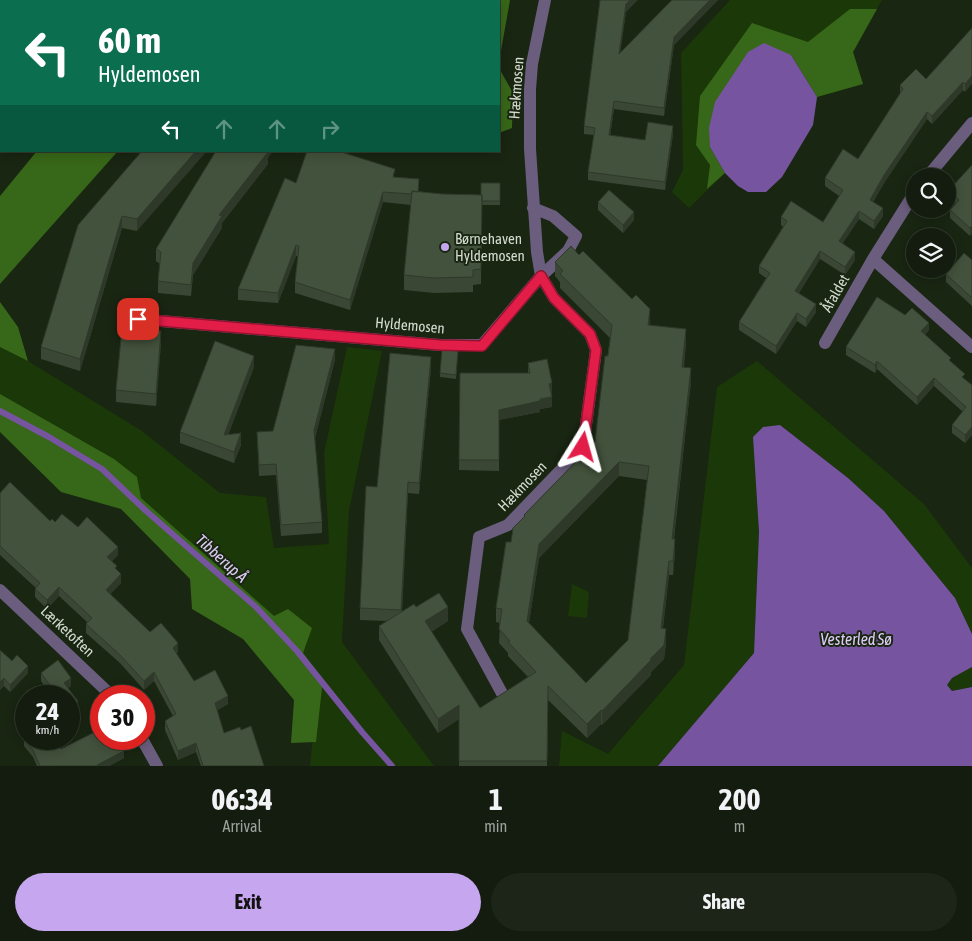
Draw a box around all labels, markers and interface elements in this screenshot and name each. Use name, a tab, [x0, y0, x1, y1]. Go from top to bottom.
icon: left	[15, 20, 80, 85]
text: 60 m	[98, 20, 161, 60]
street label: Hækmosen	[505, 56, 527, 120]
text: Hyldemosen	[98, 61, 200, 87]
icon: left	[157, 115, 185, 143]
icon: ahead	[210, 115, 238, 143]
icon: ahead	[263, 115, 291, 143]
icon: right	[316, 115, 344, 143]
map controls	[906, 168, 956, 278]
button: search	[906, 168, 956, 218]
button: layers	[906, 228, 956, 278]
place label: Børnehaven Hyldemosen	[455, 230, 525, 264]
marker: Børnehaven Hyldemosen	[439, 241, 451, 253]
street label: Åfaldet	[818, 271, 852, 315]
pin	[117, 298, 159, 340]
icon: arrive	[124, 305, 152, 333]
street label: Hyldemosen	[374, 313, 446, 337]
position arrow	[556, 420, 608, 472]
street label: Hækmosen	[494, 458, 550, 514]
water label: Tibberup Å	[192, 530, 252, 587]
street label: Lærketoften	[38, 602, 98, 660]
water label: Vesterled Sø	[820, 630, 892, 648]
speed limit sign: 30	[90, 685, 155, 750]
text: 24	[36, 697, 59, 725]
text: km/h	[36, 723, 59, 737]
text: 06:34	[211, 782, 273, 816]
text: 1	[489, 782, 503, 816]
text: 200	[718, 782, 761, 816]
text: Arrival	[223, 817, 262, 835]
text: min	[484, 817, 507, 835]
text: m	[734, 817, 745, 835]
button: Exit	[15, 873, 481, 931]
button: Share	[491, 873, 957, 931]

